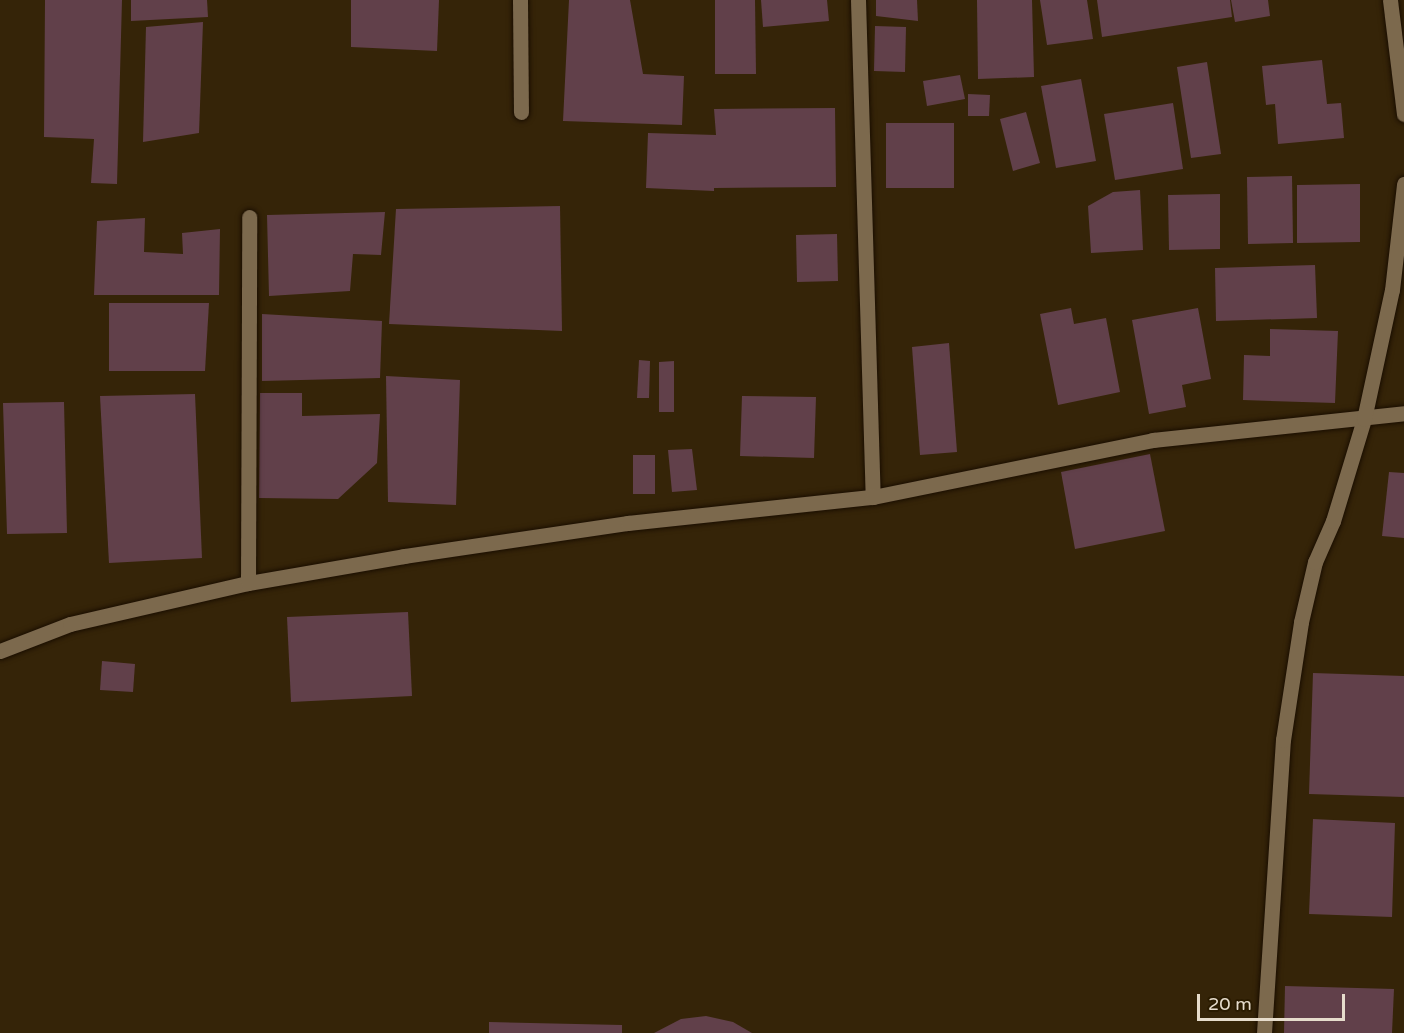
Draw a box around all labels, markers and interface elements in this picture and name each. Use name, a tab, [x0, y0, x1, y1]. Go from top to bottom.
scale bar	[1200, 982, 1348, 1020]
text: 20 m	[1208, 993, 1252, 1015]

